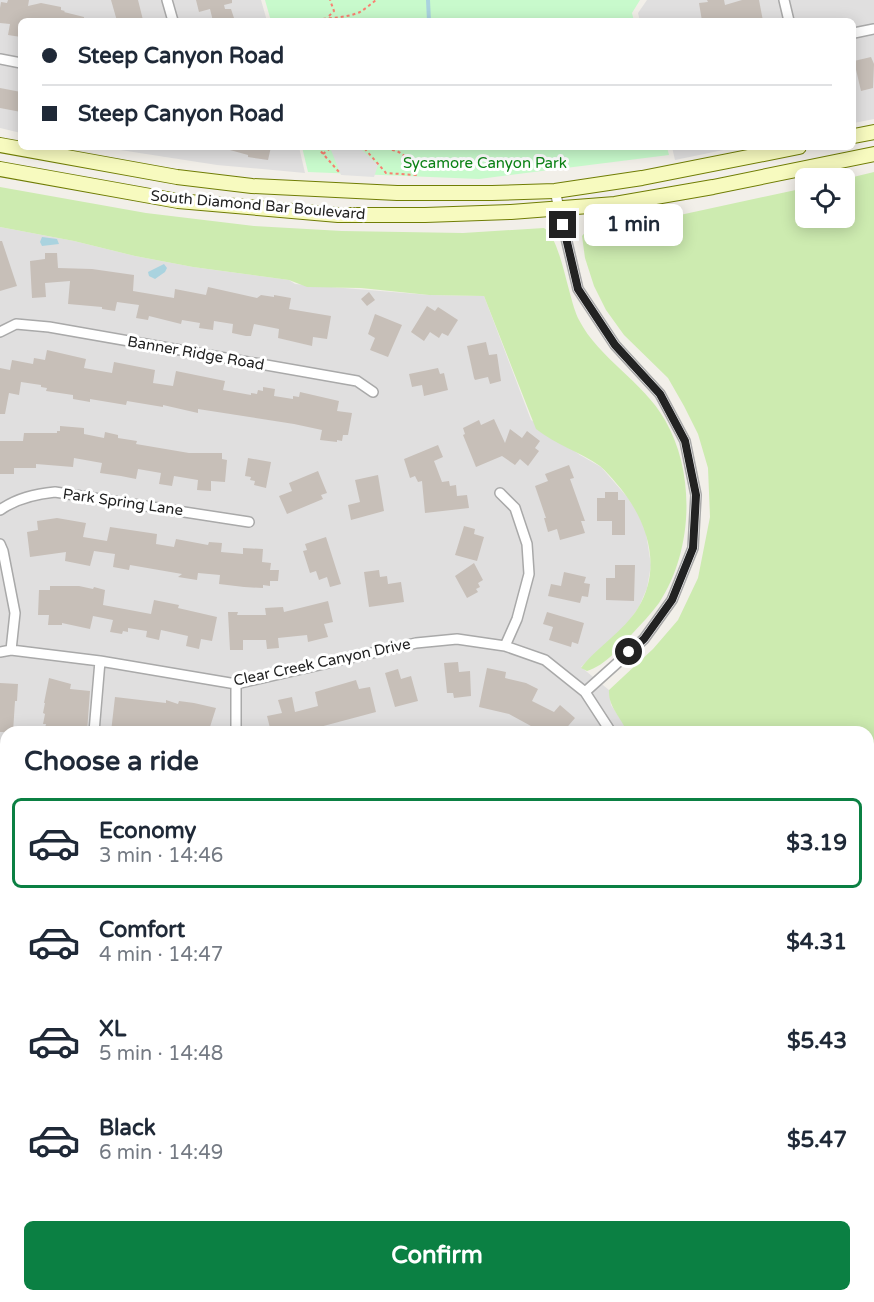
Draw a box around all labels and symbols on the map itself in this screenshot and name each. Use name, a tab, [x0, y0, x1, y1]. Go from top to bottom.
park label: Sycamore Canyon Park	[403, 154, 567, 172]
street label: South Diamond Bar Boulevard	[150, 187, 366, 223]
callout: 1 min	[584, 204, 683, 246]
route end	[549, 211, 576, 238]
street label: Banner Ridge Road	[126, 332, 266, 374]
street label: Park Spring Lane	[62, 485, 184, 519]
street label: Clear Creek Canyon Drive	[232, 634, 412, 690]
route start	[615, 638, 642, 665]

